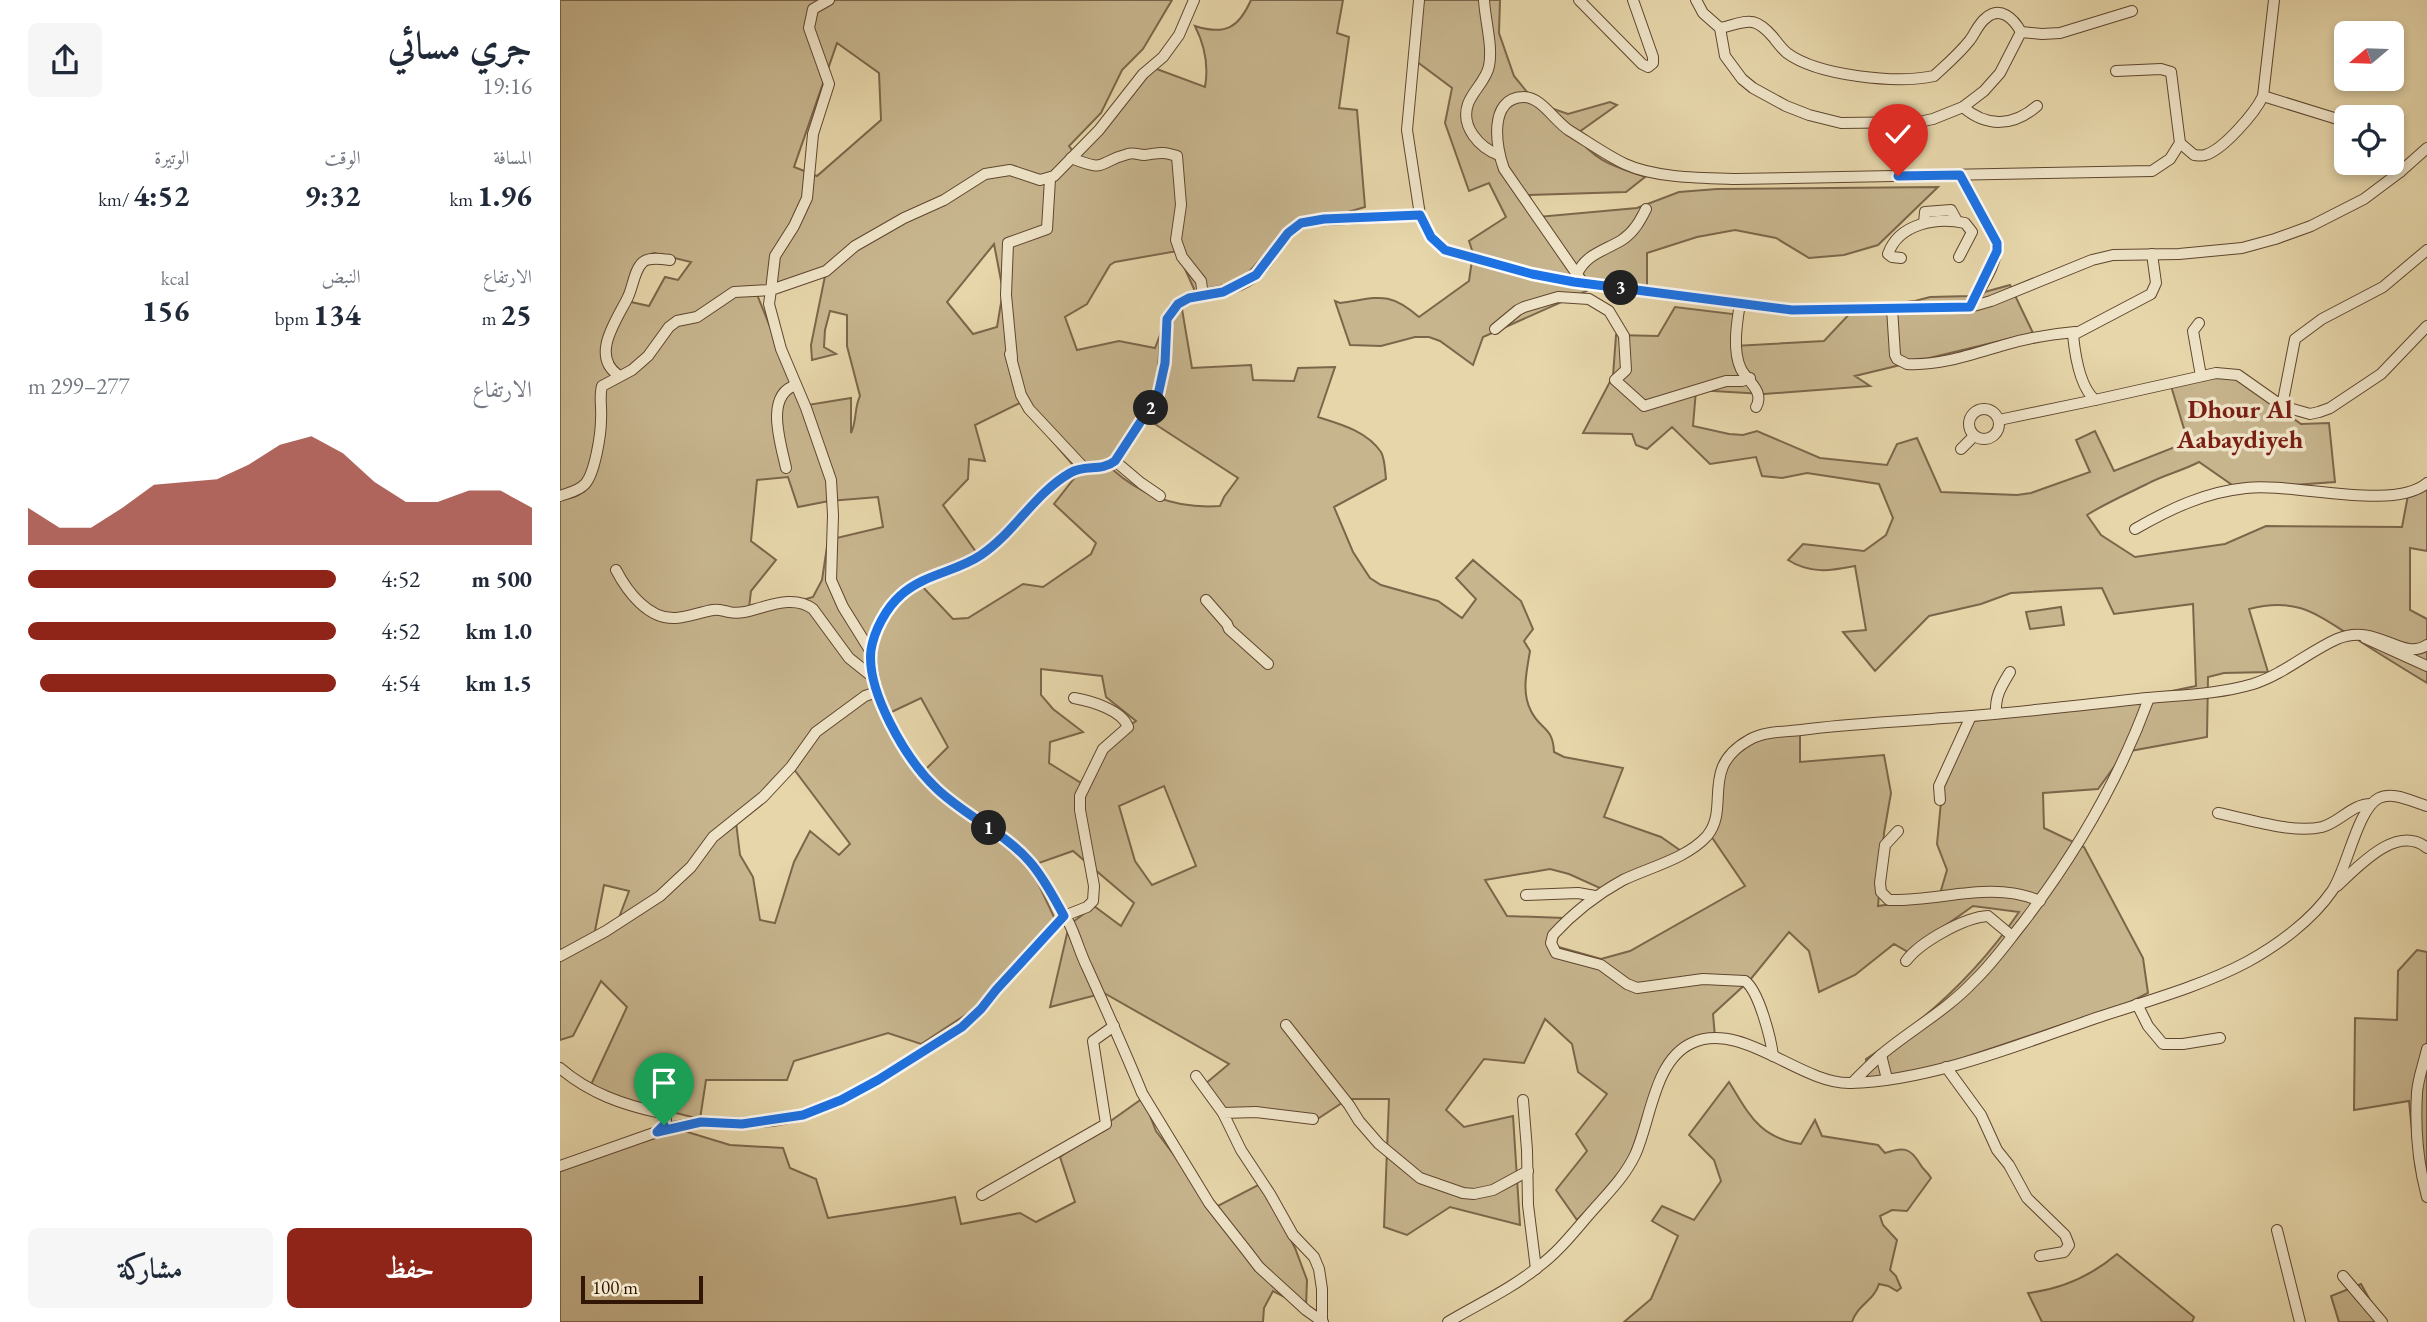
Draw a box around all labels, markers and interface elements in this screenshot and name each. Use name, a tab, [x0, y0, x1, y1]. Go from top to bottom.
text: جري مسائي	[388, 20, 532, 69]
north arrow	[2334, 21, 2404, 91]
map controls	[2334, 21, 2404, 175]
button: share	[28, 23, 102, 97]
text: 19:16	[482, 71, 532, 101]
pin	[1868, 104, 1928, 176]
button: locate	[2334, 105, 2404, 175]
icon: check	[1879, 115, 1917, 153]
text: الوتيرة	[154, 145, 189, 170]
text: الوقت	[324, 145, 361, 170]
text: المسافة	[493, 145, 532, 170]
text: 4:52	[133, 176, 189, 215]
text: 9:32	[305, 176, 361, 215]
text: 1.96	[477, 176, 532, 215]
text: /km	[98, 187, 133, 212]
text: km	[449, 187, 477, 212]
text: النبض	[322, 264, 361, 289]
text: الارتفاع	[483, 264, 532, 289]
text: kcal	[161, 266, 189, 291]
pin: 3	[1604, 270, 1638, 306]
text: 3	[1615, 275, 1626, 300]
text: 156	[142, 291, 189, 330]
text: 134	[313, 295, 361, 334]
text: 25	[500, 295, 532, 334]
text: bpm	[275, 306, 313, 331]
text: m	[482, 306, 500, 331]
text: 277–299 m	[28, 371, 129, 401]
text: الارتفاع	[472, 374, 532, 404]
pin: 2	[1134, 390, 1168, 426]
district label: Dhour Al Aabaydiyeh	[2176, 392, 2304, 456]
text: 2	[1145, 395, 1156, 420]
text: 4:52	[381, 564, 420, 594]
text: 500 m	[471, 564, 532, 594]
text: 4:52	[381, 616, 420, 646]
text: 1.0 km	[465, 616, 532, 646]
text: 4:54	[381, 668, 420, 698]
text: 1.5 km	[465, 668, 532, 698]
pin: 1	[972, 810, 1006, 846]
text: 1	[983, 815, 994, 840]
pin	[634, 1053, 694, 1125]
icon: arrive	[645, 1064, 683, 1102]
button: مشاركة	[28, 1228, 273, 1308]
button: حفظ	[287, 1228, 532, 1308]
scale bar	[581, 1273, 704, 1305]
text: 100 m	[592, 1275, 638, 1300]

